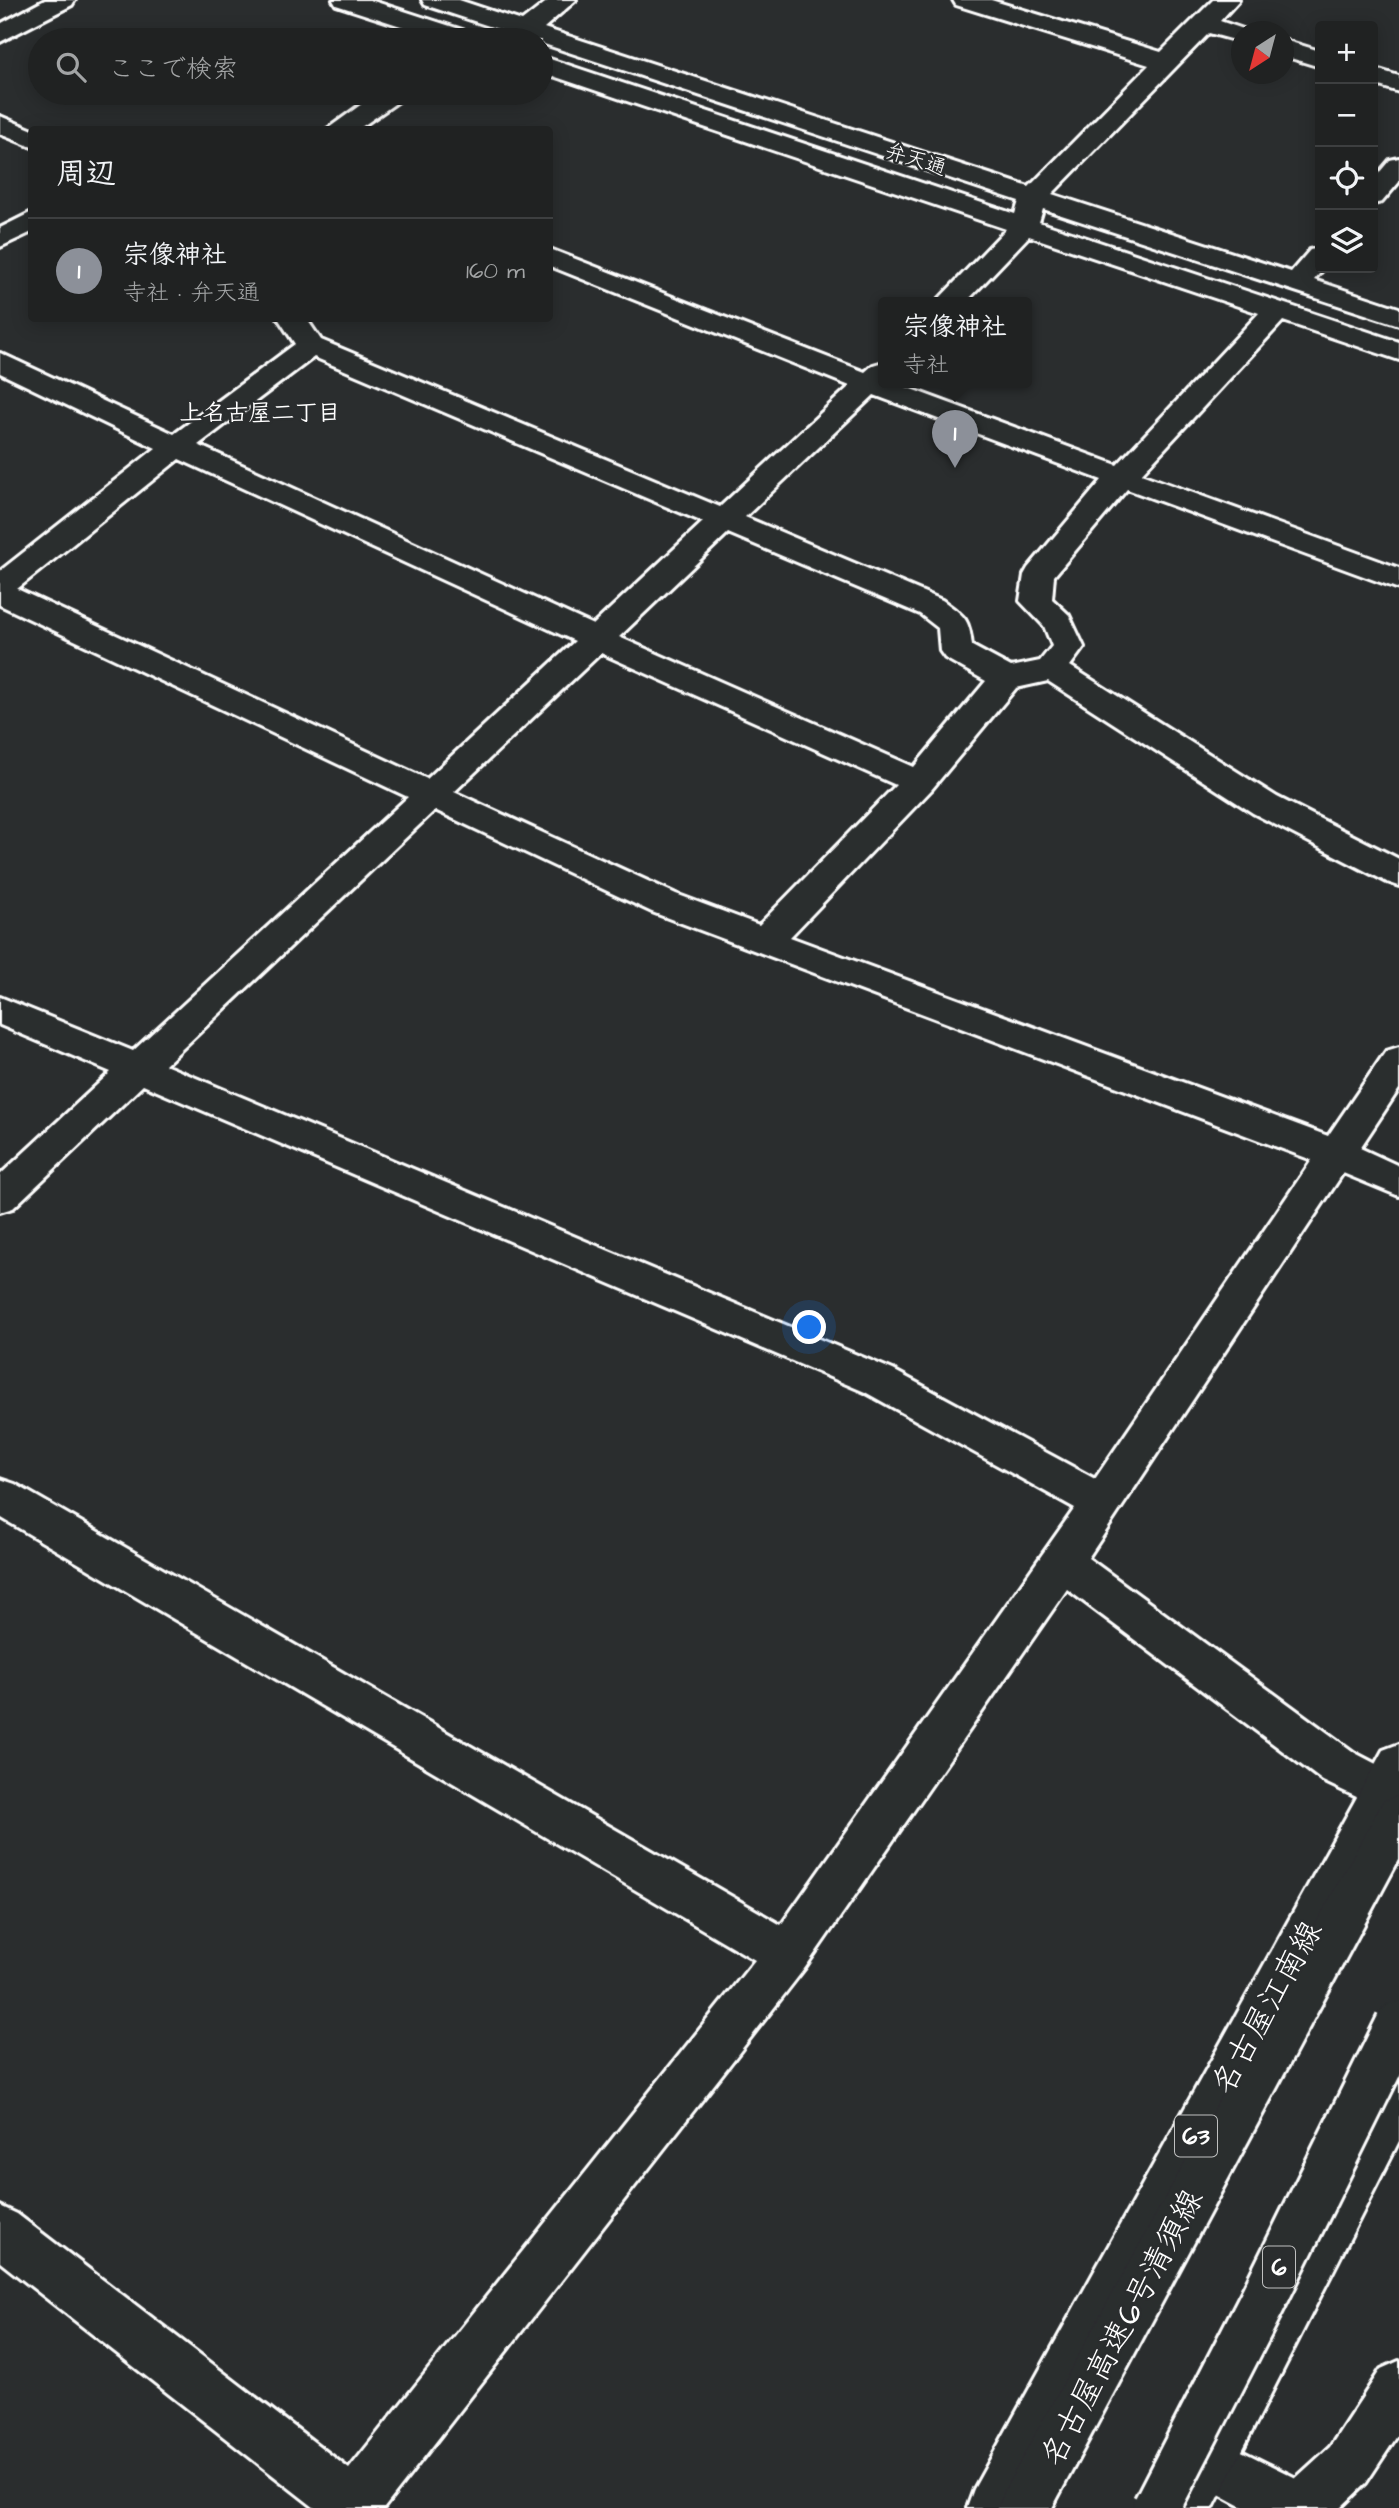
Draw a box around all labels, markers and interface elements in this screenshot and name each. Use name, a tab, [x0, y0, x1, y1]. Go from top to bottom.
north arrow	[1231, 21, 1294, 84]
map controls	[1315, 21, 1378, 273]
button: +	[1315, 21, 1378, 84]
search box	[28, 28, 553, 105]
icon: search	[52, 48, 90, 86]
text: ここで検索	[108, 51, 238, 87]
button: −	[1315, 84, 1378, 147]
street label: 弁天通	[881, 136, 950, 183]
button: locate	[1315, 147, 1378, 210]
text: 周辺	[56, 153, 116, 195]
button: layers	[1315, 210, 1378, 273]
text: 宗像神社	[123, 237, 227, 273]
text: 1	[78, 255, 80, 287]
text: 160 m	[466, 255, 525, 287]
text: 寺社 · 弁天通	[123, 277, 260, 309]
popup	[878, 297, 1032, 388]
text: 宗像神社	[903, 309, 1007, 345]
text: 寺社	[903, 349, 949, 381]
district label: 上名古屋二丁目	[180, 397, 341, 429]
pin: 1	[932, 410, 978, 468]
your location	[792, 1310, 826, 1344]
street label: 名古屋江南線	[1201, 1913, 1334, 2103]
road number: 63	[1175, 2116, 1217, 2157]
street label: 名古屋高速6号清須線	[1030, 2181, 1215, 2474]
road number: 6	[1263, 2246, 1295, 2288]

